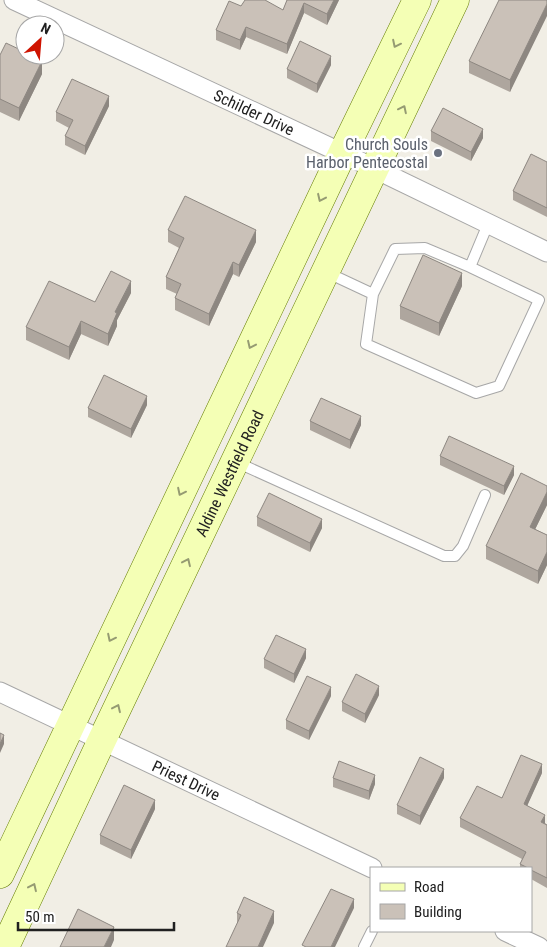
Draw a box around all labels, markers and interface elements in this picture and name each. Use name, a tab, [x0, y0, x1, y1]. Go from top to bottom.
north arrow	[15, 15, 65, 65]
text: N	[38, 19, 53, 37]
one-way arrow	[392, 39, 402, 48]
street label: Schilder Drive	[211, 86, 297, 139]
one-way arrow	[397, 106, 407, 115]
place label: Church Souls Harbor Pentecostal	[306, 135, 428, 172]
marker: Church Souls Harbor Pentecostal	[432, 147, 444, 159]
one-way arrow	[317, 193, 327, 202]
one-way arrow	[247, 340, 257, 349]
street label: Aldine Westfield Road	[191, 407, 268, 540]
one-way arrow	[177, 486, 187, 495]
one-way arrow	[181, 558, 191, 567]
one-way arrow	[107, 633, 117, 642]
one-way arrow	[111, 704, 121, 713]
street label: Priest Drive	[149, 756, 223, 805]
legend	[370, 867, 532, 932]
text: Road	[414, 878, 444, 896]
one-way arrow	[27, 883, 37, 892]
scale bar	[18, 900, 174, 932]
text: Building	[414, 903, 462, 921]
text: 50 m	[25, 908, 55, 926]

